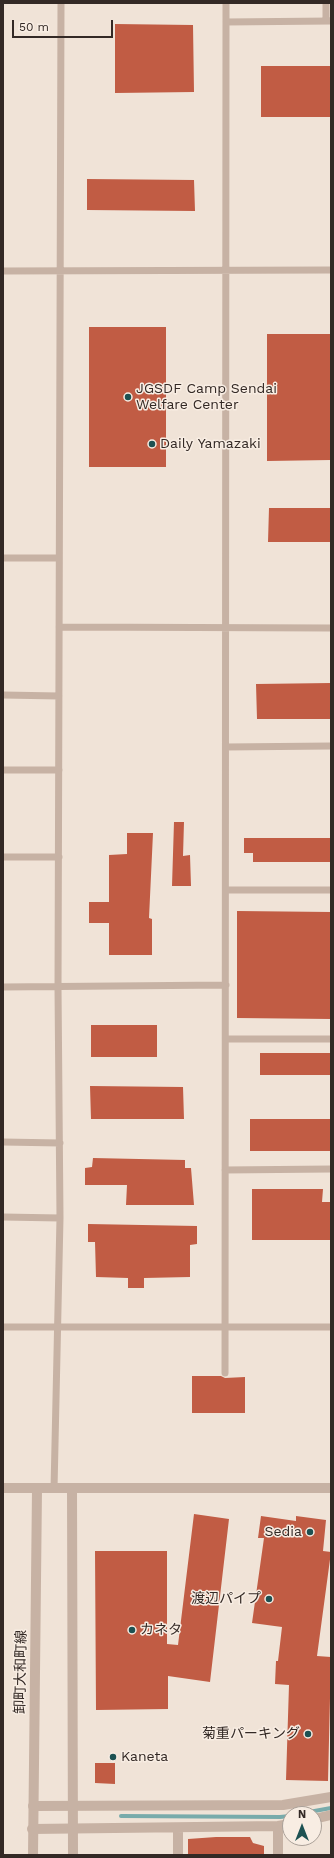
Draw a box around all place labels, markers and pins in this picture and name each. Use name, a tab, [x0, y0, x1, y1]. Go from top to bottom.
place label: JGSDF Camp Sendai Welfare Center	[136, 381, 277, 414]
marker: JGSDF Camp Sendai Welfare Center	[123, 392, 133, 402]
place label: Daily Yamazaki	[160, 436, 261, 452]
marker: Daily Yamazaki	[147, 439, 157, 449]
place label: Sedia	[265, 1524, 302, 1540]
marker: Sedia	[305, 1527, 315, 1537]
place label: 渡辺パイプ	[191, 1591, 261, 1607]
marker: 渡辺パイプ	[264, 1594, 274, 1604]
place label: カネタ	[140, 1622, 182, 1638]
marker: カネタ	[127, 1625, 137, 1635]
place label: 菊重パーキング	[202, 1726, 300, 1742]
marker: 菊重パーキング	[303, 1729, 313, 1739]
place label: Kaneta	[121, 1749, 168, 1765]
marker: Kaneta	[108, 1752, 118, 1762]

